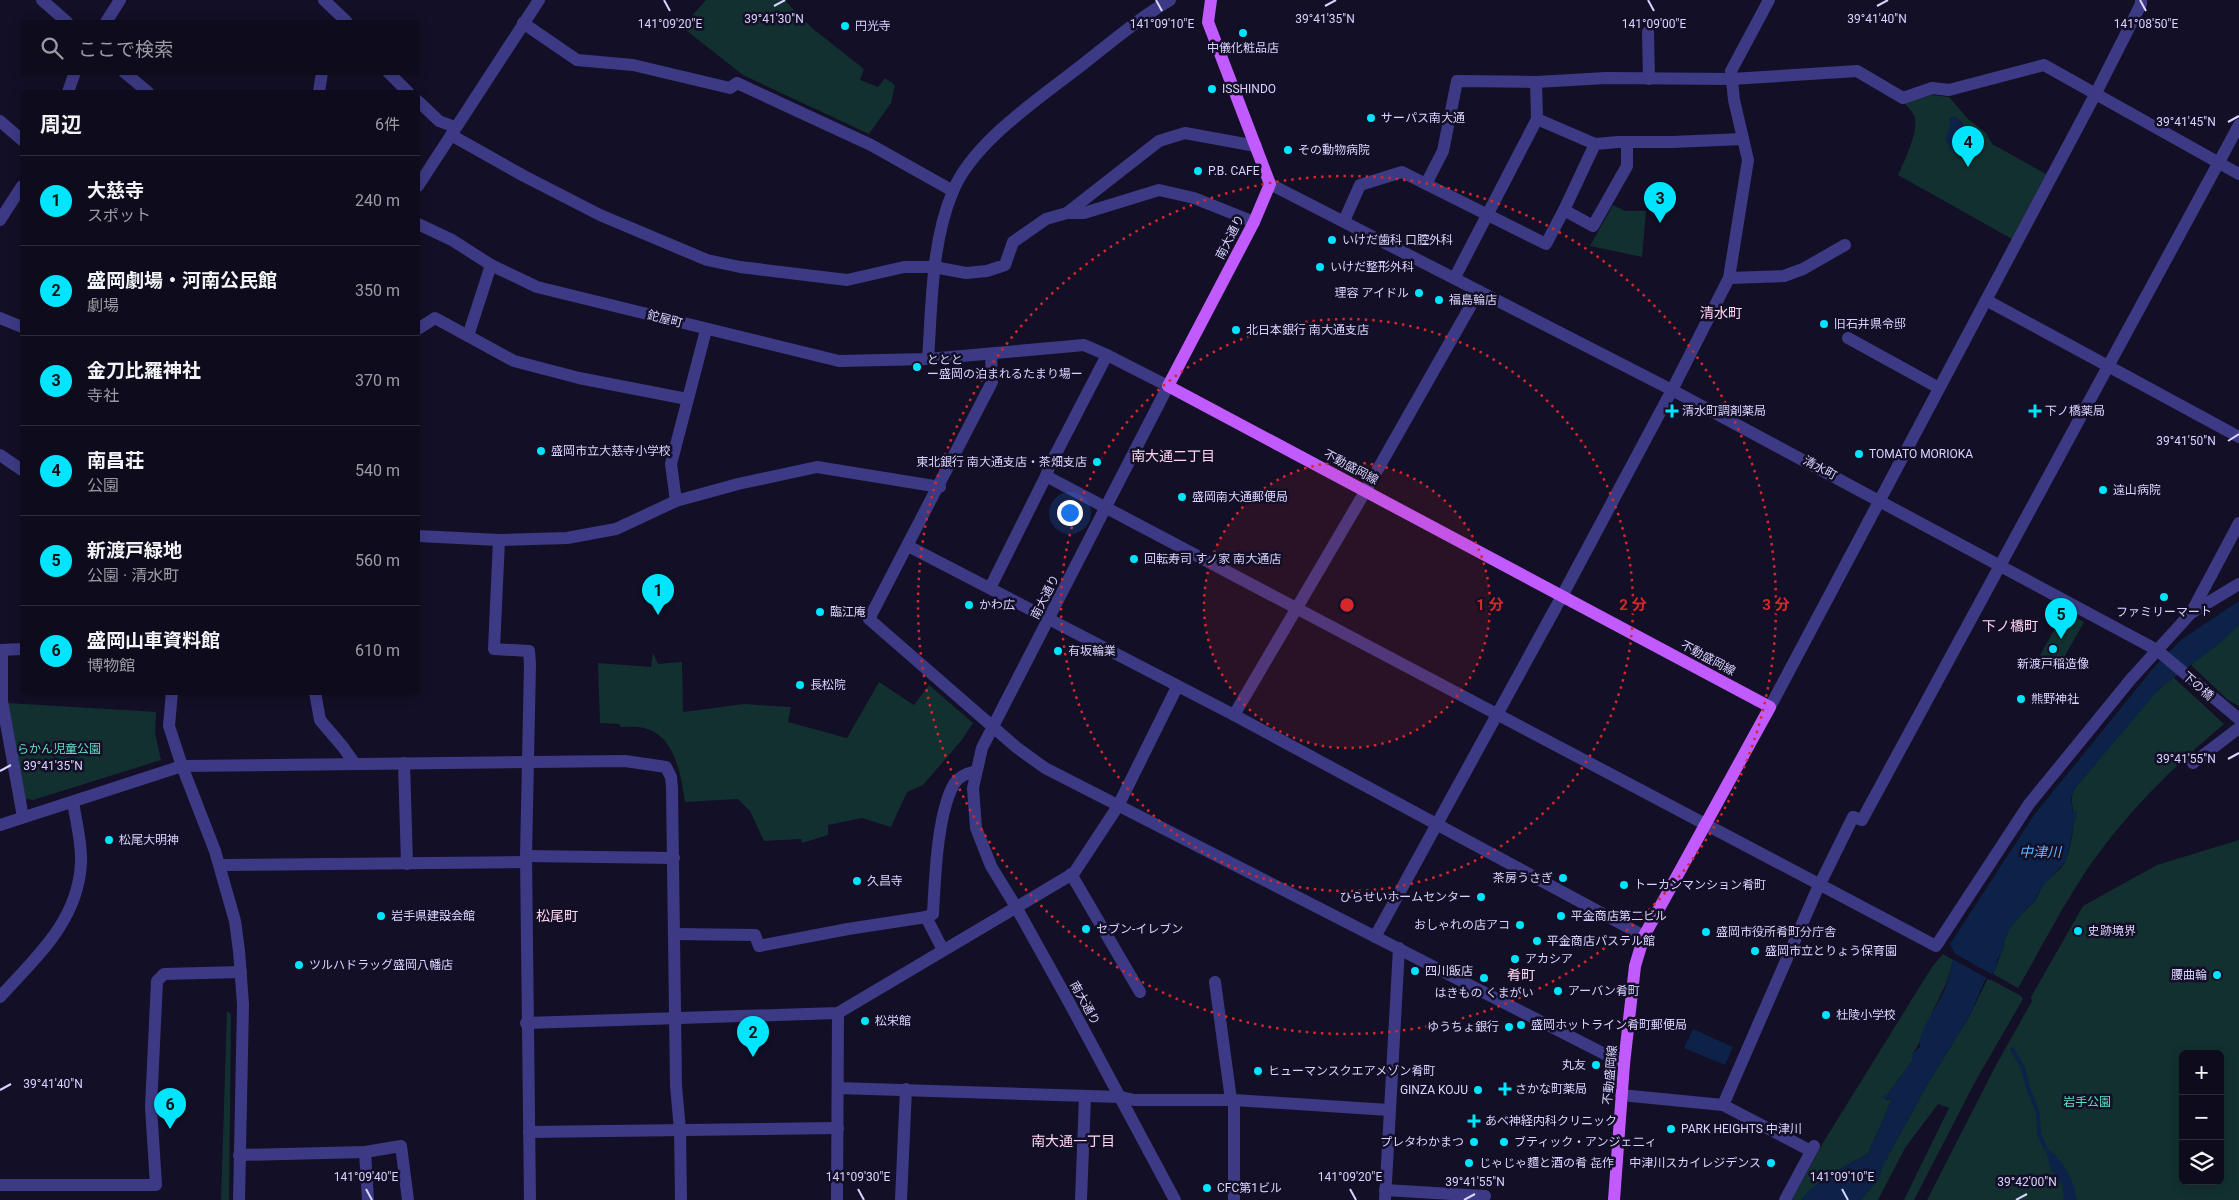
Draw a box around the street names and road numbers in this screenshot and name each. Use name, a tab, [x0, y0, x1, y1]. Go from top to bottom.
street label: 南大通り	[1213, 212, 1247, 262]
street label: 鉈屋町	[646, 308, 684, 330]
street label: 不動盛岡線	[1321, 447, 1381, 487]
street label: 清水町	[1801, 453, 1839, 483]
street label: 南大通り	[1028, 572, 1062, 622]
street label: 不動盛岡線	[1678, 638, 1738, 678]
street label: 下の橋	[2180, 669, 2216, 703]
street label: 南大通り	[1067, 979, 1103, 1027]
street label: 不動盛岡線	[1600, 1044, 1620, 1106]

